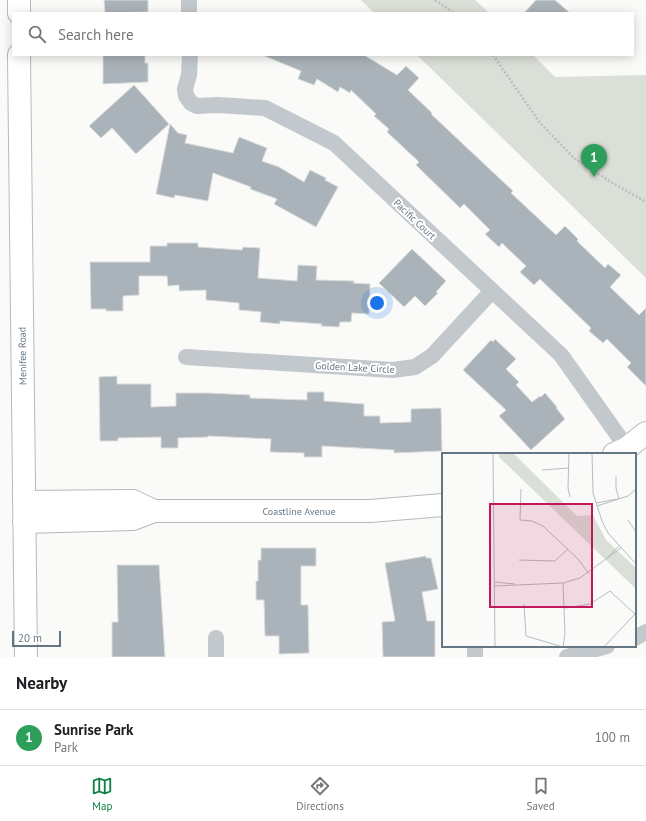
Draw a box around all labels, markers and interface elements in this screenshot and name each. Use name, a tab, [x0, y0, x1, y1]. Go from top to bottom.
search box	[12, 12, 634, 56]
icon: search	[26, 23, 48, 45]
text: Search here	[58, 25, 134, 44]
pin: 1	[581, 144, 607, 177]
street label: Pacific Court	[391, 197, 439, 243]
your location	[367, 293, 387, 313]
street label: Menifee Road	[15, 327, 30, 385]
street label: Golden Lake Circle	[315, 359, 395, 376]
inset map	[442, 453, 636, 647]
street label: Coastline Avenue	[262, 505, 336, 518]
scale bar	[12, 629, 61, 648]
text: 20 m	[18, 631, 42, 645]
text: Nearby	[16, 672, 67, 694]
text: Sunrise Park	[54, 720, 133, 739]
text: 1	[25, 729, 33, 746]
text: 100 m	[595, 729, 630, 746]
text: Park	[54, 739, 78, 756]
tab: Map	[91, 775, 113, 813]
tab: Directions	[296, 775, 344, 813]
tab: Saved	[527, 775, 555, 813]

